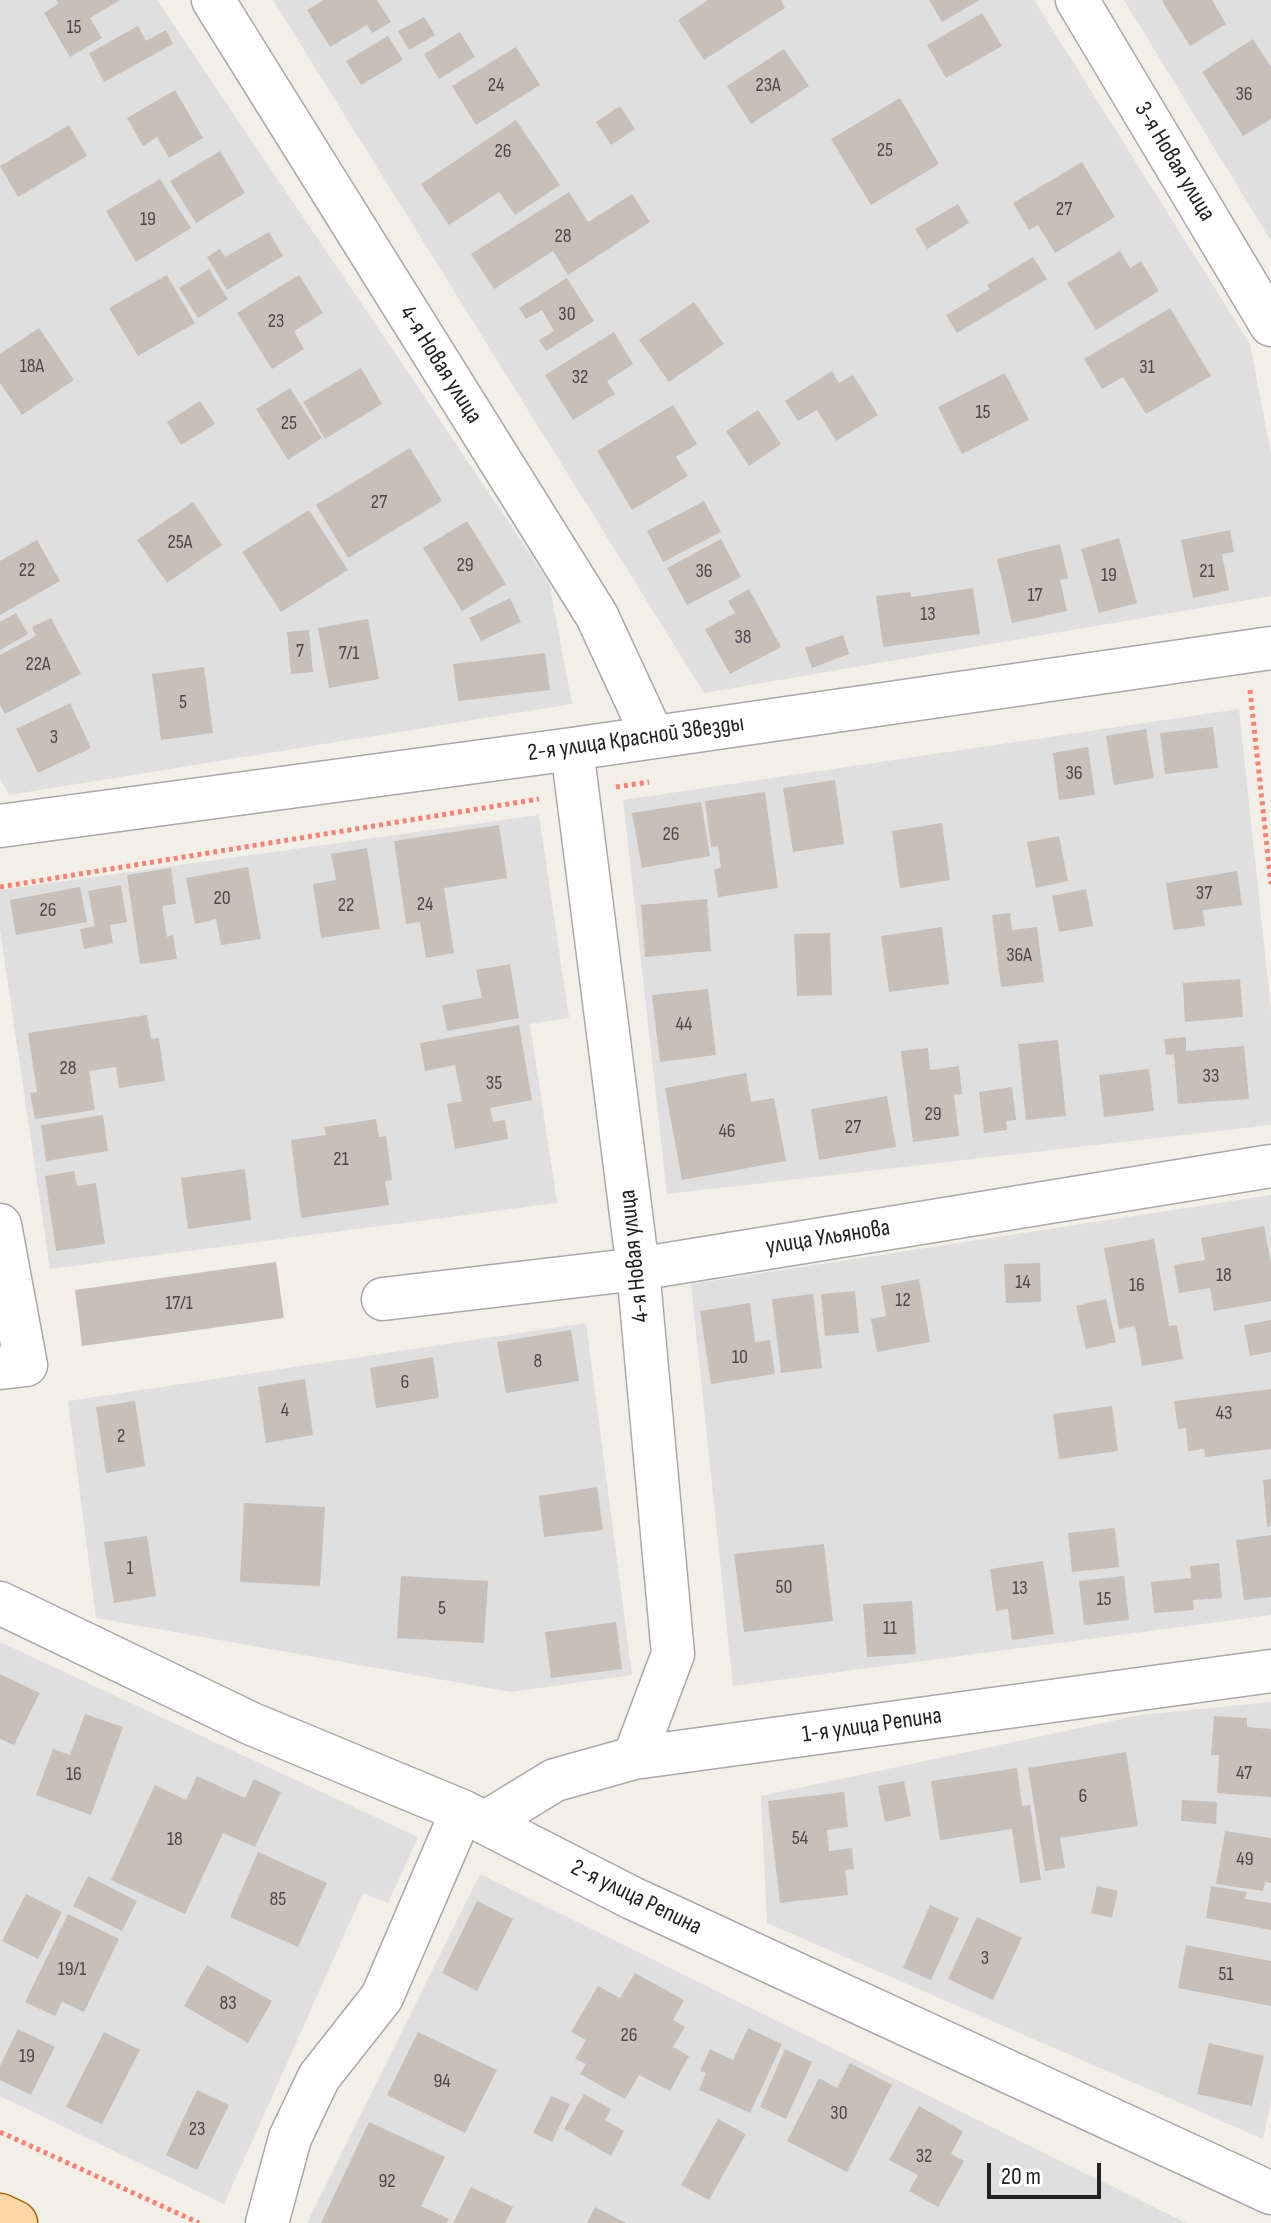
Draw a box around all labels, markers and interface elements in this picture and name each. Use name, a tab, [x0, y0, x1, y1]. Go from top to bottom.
house number: 15	[66, 16, 82, 40]
house number: 24	[488, 74, 504, 98]
house number: 23А	[755, 74, 781, 98]
house number: 36	[1235, 83, 1253, 107]
street label: 3-я Новая улица	[1127, 97, 1221, 227]
house number: 25	[877, 139, 893, 163]
house number: 26	[495, 140, 511, 164]
house number: 27	[1056, 198, 1072, 222]
house number: 19	[140, 208, 156, 232]
house number: 28	[555, 225, 571, 249]
street label: 4-я Новая улица	[392, 301, 488, 429]
house number: 30	[558, 303, 576, 327]
house number: 23	[268, 310, 284, 334]
house number: 18А	[20, 355, 44, 379]
house number: 31	[1139, 356, 1155, 380]
house number: 32	[572, 366, 588, 390]
house number: 15	[975, 401, 991, 425]
house number: 25	[281, 412, 297, 436]
house number: 27	[371, 491, 387, 515]
house number: 25А	[168, 531, 192, 555]
house number: 29	[456, 554, 474, 578]
house number: 22	[19, 559, 35, 583]
house number: 36	[695, 560, 713, 584]
house number: 21	[1199, 560, 1215, 584]
house number: 19	[1101, 564, 1117, 588]
house number: 17	[1028, 584, 1042, 608]
house number: 13	[920, 603, 936, 627]
house number: 38	[734, 626, 752, 650]
house number: 7	[296, 640, 304, 664]
house number: 7/1	[339, 642, 359, 666]
house number: 22А	[25, 653, 51, 677]
house number: 5	[179, 691, 187, 715]
street label: 2-я улица Красной Звезды	[526, 710, 746, 768]
house number: 3	[50, 726, 58, 750]
house number: 36	[1065, 762, 1083, 786]
house number: 26	[663, 823, 679, 847]
house number: 37	[1196, 882, 1212, 906]
house number: 20	[213, 887, 231, 911]
house number: 24	[417, 893, 433, 917]
house number: 22	[338, 894, 354, 918]
house number: 26	[40, 899, 56, 923]
house number: 36А	[1006, 944, 1032, 968]
house number: 44	[676, 1013, 692, 1037]
house number: 28	[60, 1057, 76, 1081]
house number: 33	[1203, 1065, 1219, 1089]
house number: 35	[486, 1072, 502, 1096]
house number: 29	[924, 1103, 942, 1127]
house number: 27	[845, 1116, 861, 1140]
house number: 46	[718, 1120, 736, 1144]
house number: 21	[333, 1148, 349, 1172]
street label: 4-я Новая улица	[614, 1188, 656, 1324]
street label: улица Ульянова	[764, 1214, 892, 1262]
house number: 18	[1216, 1264, 1232, 1288]
house number: 14	[1015, 1271, 1031, 1295]
house number: 16	[1129, 1274, 1145, 1298]
house number: 12	[895, 1289, 911, 1313]
house number: 17/1	[165, 1292, 193, 1316]
house number: 10	[732, 1346, 748, 1370]
house number: 8	[534, 1350, 542, 1374]
house number: 6	[401, 1371, 409, 1395]
house number: 4	[281, 1399, 289, 1423]
house number: 43	[1216, 1402, 1232, 1426]
house number: 2	[117, 1425, 125, 1449]
house number: 1	[127, 1557, 133, 1581]
house number: 50	[776, 1576, 792, 1600]
house number: 13	[1012, 1577, 1028, 1601]
house number: 15	[1096, 1588, 1112, 1612]
house number: 5	[438, 1597, 446, 1621]
house number: 11	[883, 1617, 897, 1641]
street label: 1-я улица Репина	[800, 1702, 944, 1750]
house number: 47	[1236, 1762, 1252, 1786]
house number: 16	[66, 1763, 82, 1787]
house number: 6	[1079, 1785, 1087, 1809]
house number: 54	[792, 1827, 808, 1851]
house number: 18	[167, 1828, 183, 1852]
house number: 49	[1236, 1848, 1254, 1872]
street label: 2-я улица Репина	[566, 1854, 706, 1942]
house number: 85	[270, 1888, 286, 1912]
house number: 3	[981, 1947, 989, 1971]
house number: 19/1	[58, 1958, 86, 1982]
house number: 51	[1218, 1963, 1234, 1987]
house number: 83	[219, 1992, 237, 2016]
house number: 26	[621, 2024, 637, 2048]
house number: 19	[19, 2045, 35, 2069]
house number: 94	[433, 2070, 451, 2094]
house number: 30	[830, 2102, 848, 2126]
house number: 23	[189, 2118, 205, 2142]
house number: 32	[916, 2145, 932, 2169]
scale bar	[991, 2147, 1105, 2197]
text: 20 m	[1001, 2162, 1041, 2191]
house number: 92	[378, 2170, 396, 2194]

